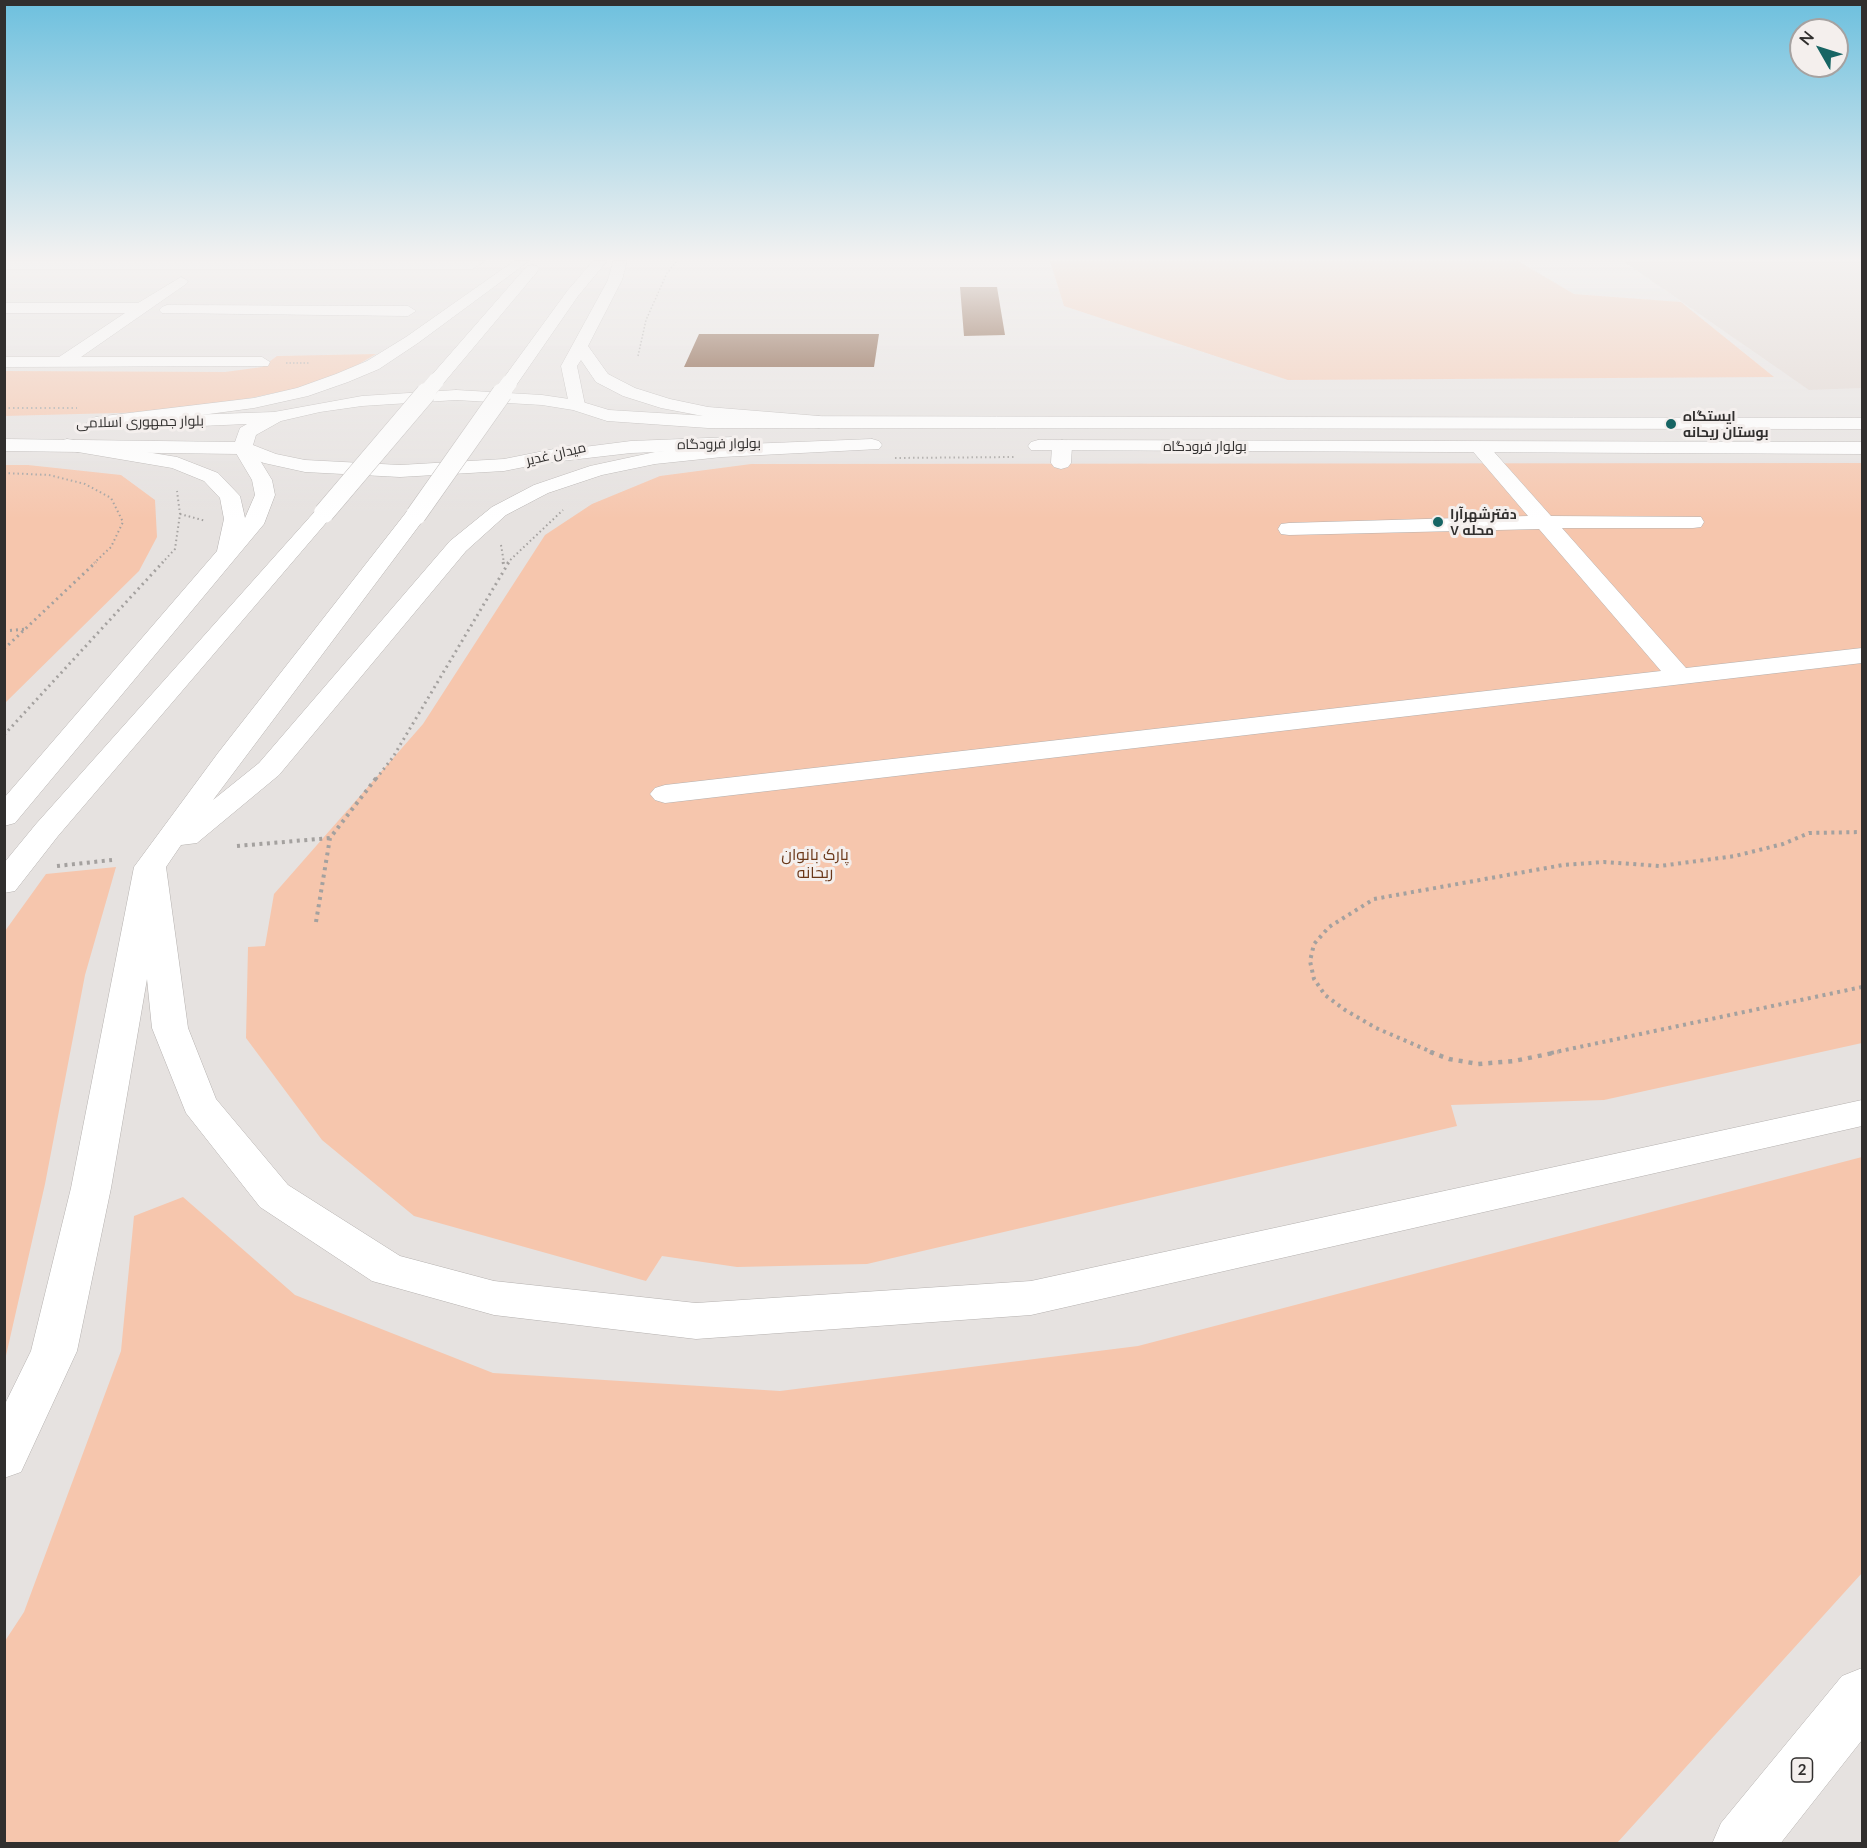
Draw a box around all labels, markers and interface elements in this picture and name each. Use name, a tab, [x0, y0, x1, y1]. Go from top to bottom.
north arrow	[1789, 18, 1849, 78]
text: N	[1795, 27, 1817, 48]
place label: ایستگاه بوستان ریحانه	[1683, 408, 1769, 440]
street label: بلوار جمهوری اسلامی	[76, 412, 204, 432]
marker: ایستگاه بوستان ریحانه	[1664, 417, 1678, 431]
street label: بولوار فرودگاه	[677, 435, 761, 453]
street label: بولوار فرودگاه	[1163, 438, 1247, 454]
street label: میدان غدیر	[524, 439, 588, 469]
place label: دفترشهرآرا محله ۷	[1450, 506, 1517, 538]
marker: دفترشهرآرا محله ۷	[1431, 515, 1445, 529]
park label: پارک بانوان ریحانه	[781, 845, 849, 883]
road number: 2	[1792, 1758, 1812, 1782]

